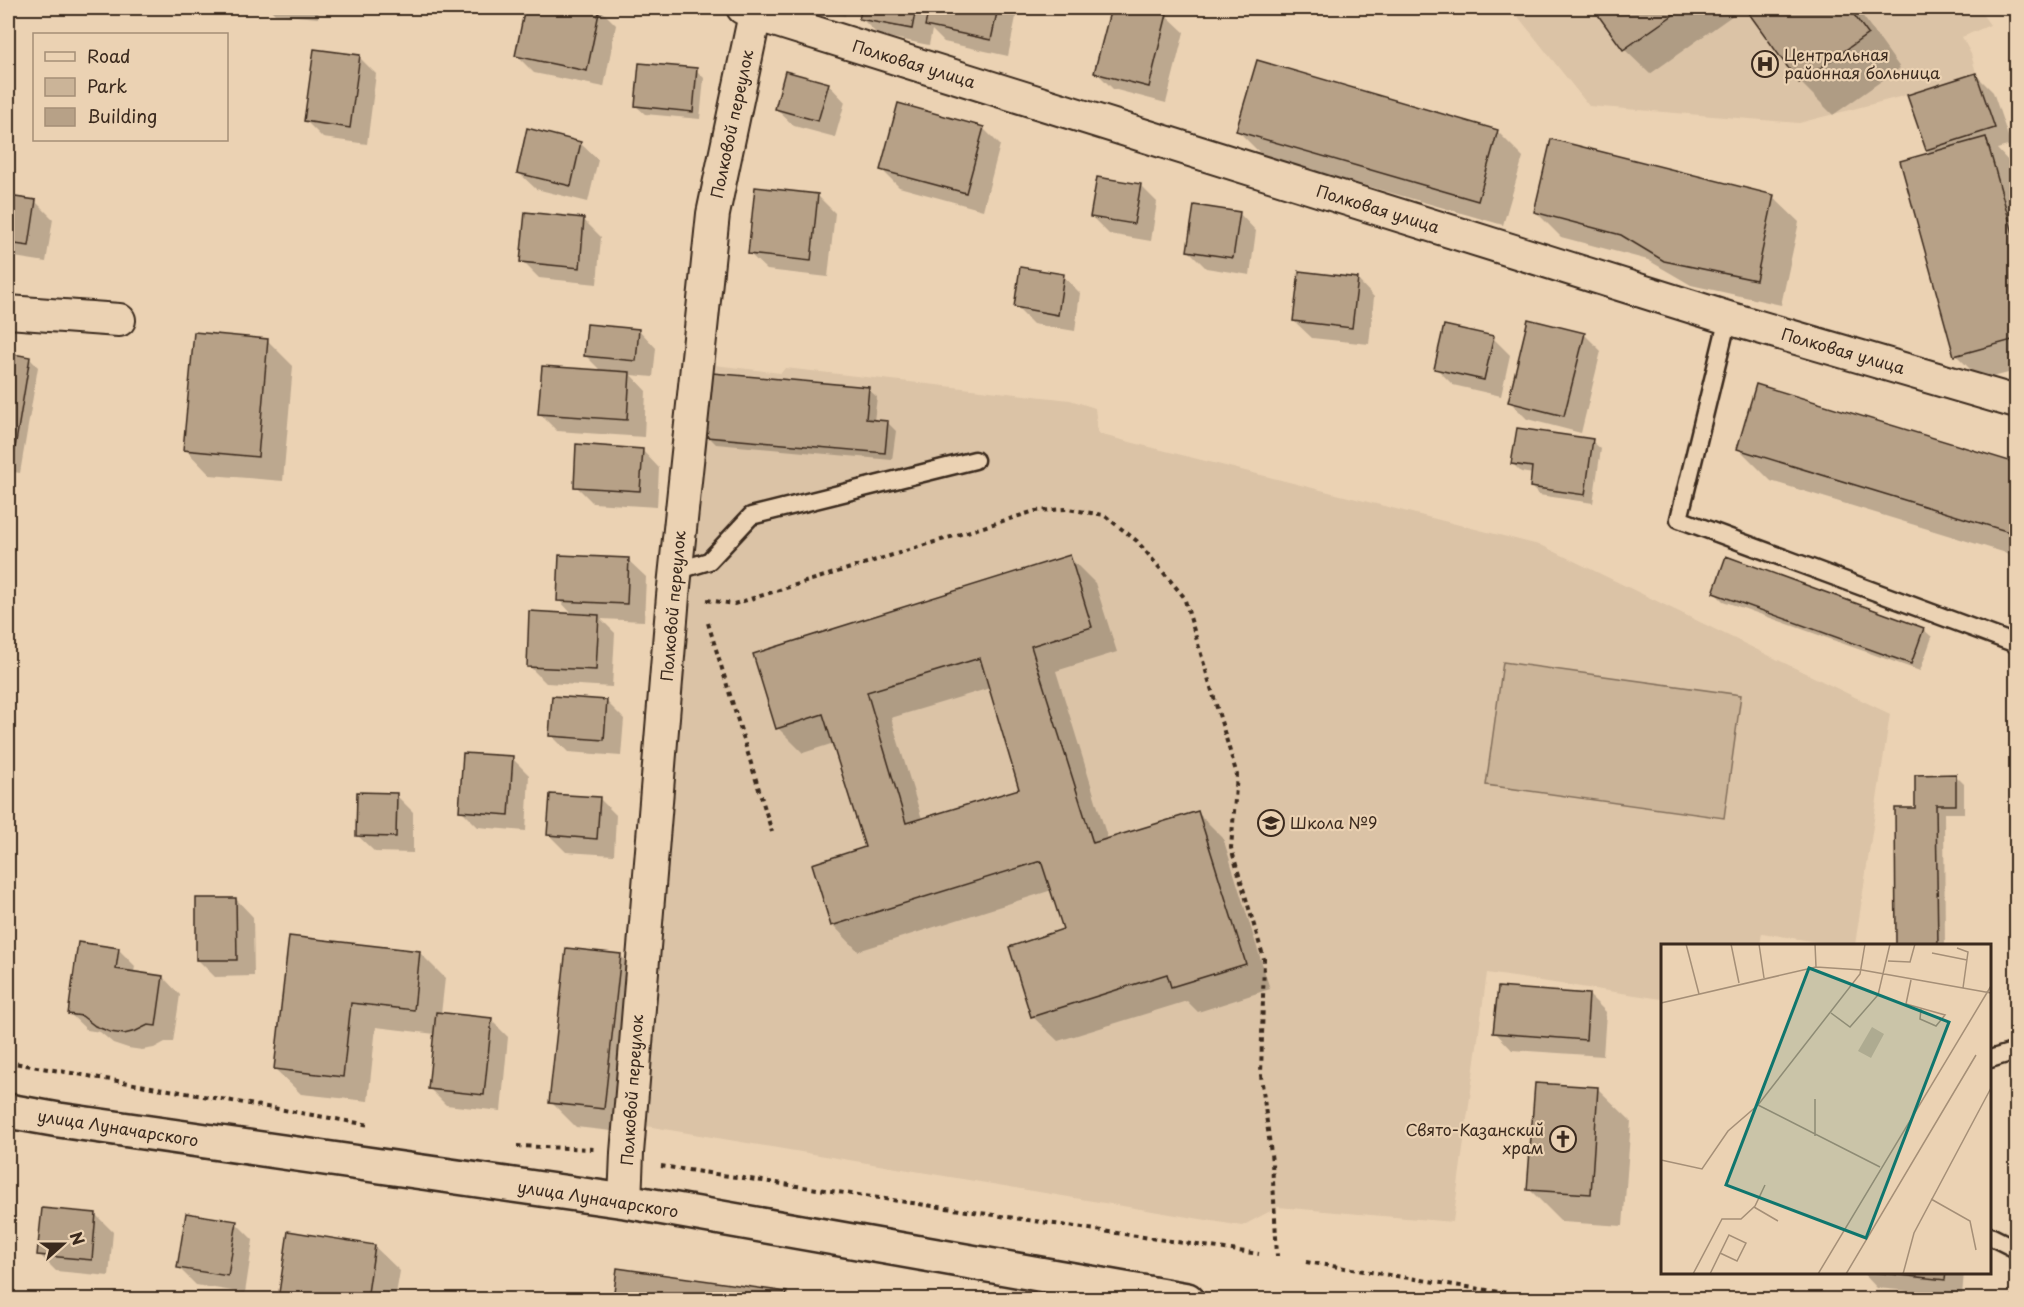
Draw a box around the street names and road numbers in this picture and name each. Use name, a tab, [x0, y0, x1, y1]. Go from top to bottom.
street label: Полковая улица	[850, 33, 979, 93]
street label: Полковой переулок	[704, 47, 759, 200]
street label: Полковая улица	[1314, 178, 1443, 238]
street label: Полковая улица	[1779, 321, 1908, 379]
street label: Полковой переулок	[653, 529, 691, 682]
street label: Полковой переулок	[614, 1013, 648, 1166]
street label: улица Луначарского	[36, 1102, 200, 1152]
street label: улица Луначарского	[516, 1173, 680, 1223]

